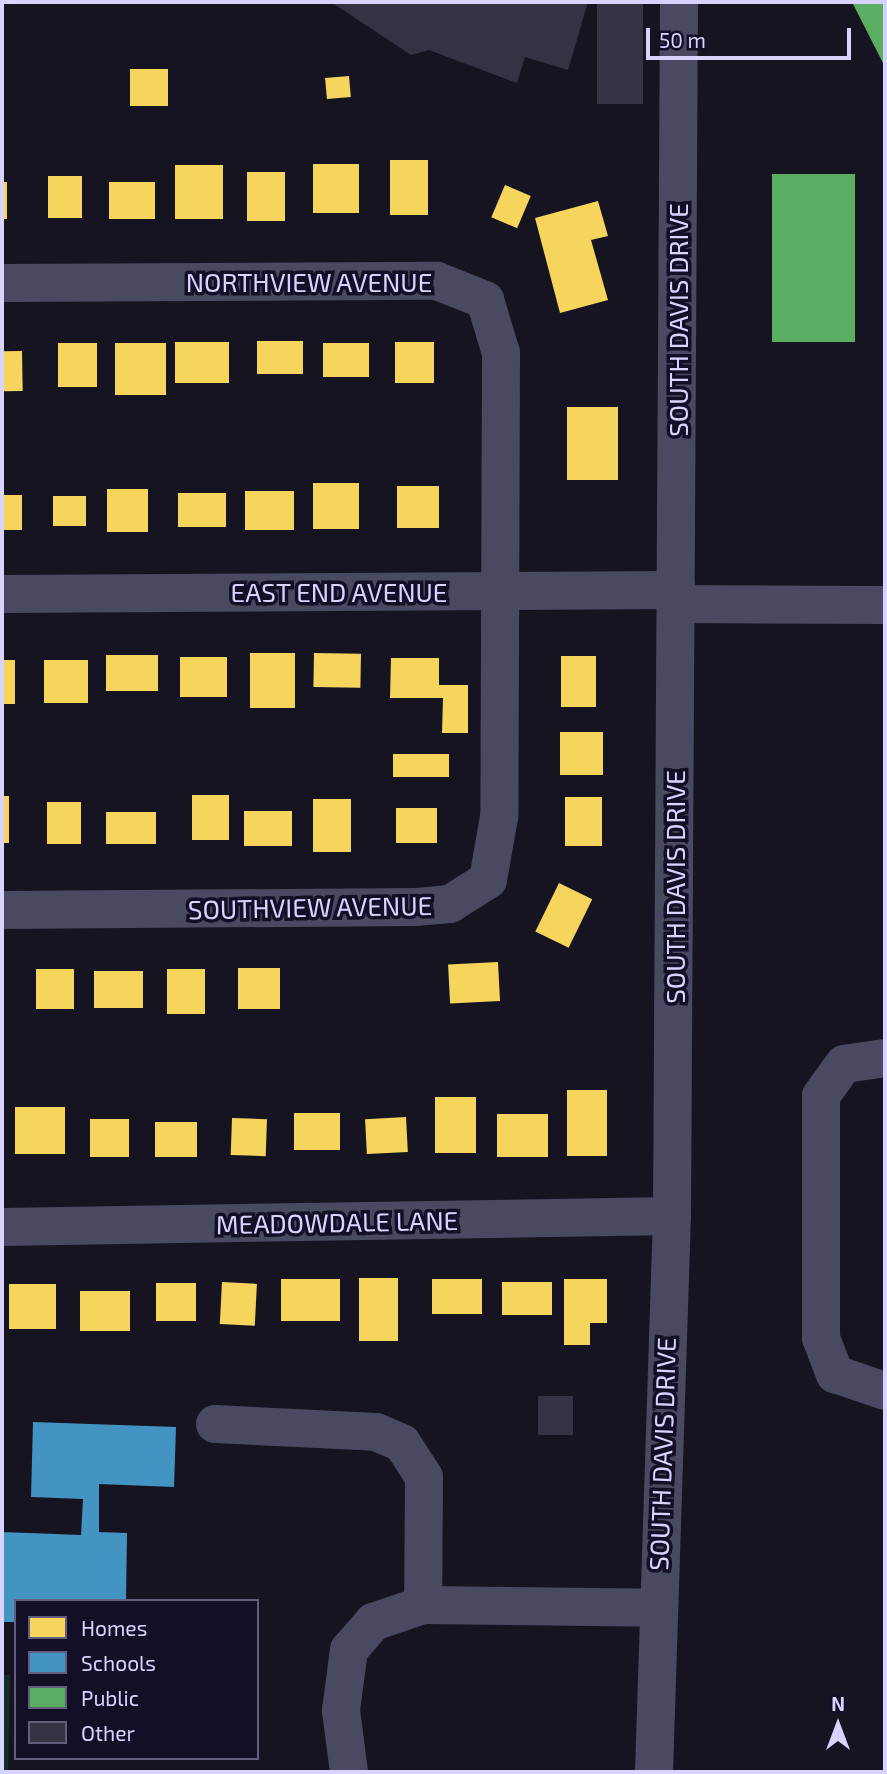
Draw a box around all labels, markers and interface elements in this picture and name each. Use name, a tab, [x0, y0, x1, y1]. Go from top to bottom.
scale bar	[649, 14, 854, 58]
text: 50 m	[659, 27, 706, 52]
street label: SOUTH DAVIS DRIVE	[662, 203, 694, 437]
street label: NORTHVIEW AVENUE	[185, 266, 433, 298]
street label: EAST END AVENUE	[230, 576, 448, 608]
street label: SOUTH DAVIS DRIVE	[659, 770, 691, 1004]
street label: SOUTHVIEW AVENUE	[187, 889, 433, 925]
street label: MEADOWDALE LANE	[216, 1204, 458, 1240]
street label: SOUTH DAVIS DRIVE	[642, 1337, 682, 1571]
legend	[14, 1599, 259, 1760]
text: Homes	[81, 1615, 147, 1640]
text: Schools	[81, 1650, 156, 1675]
text: Public	[81, 1685, 139, 1710]
north arrow	[803, 1690, 873, 1760]
text: N	[831, 1692, 845, 1715]
text: Other	[81, 1720, 135, 1745]

